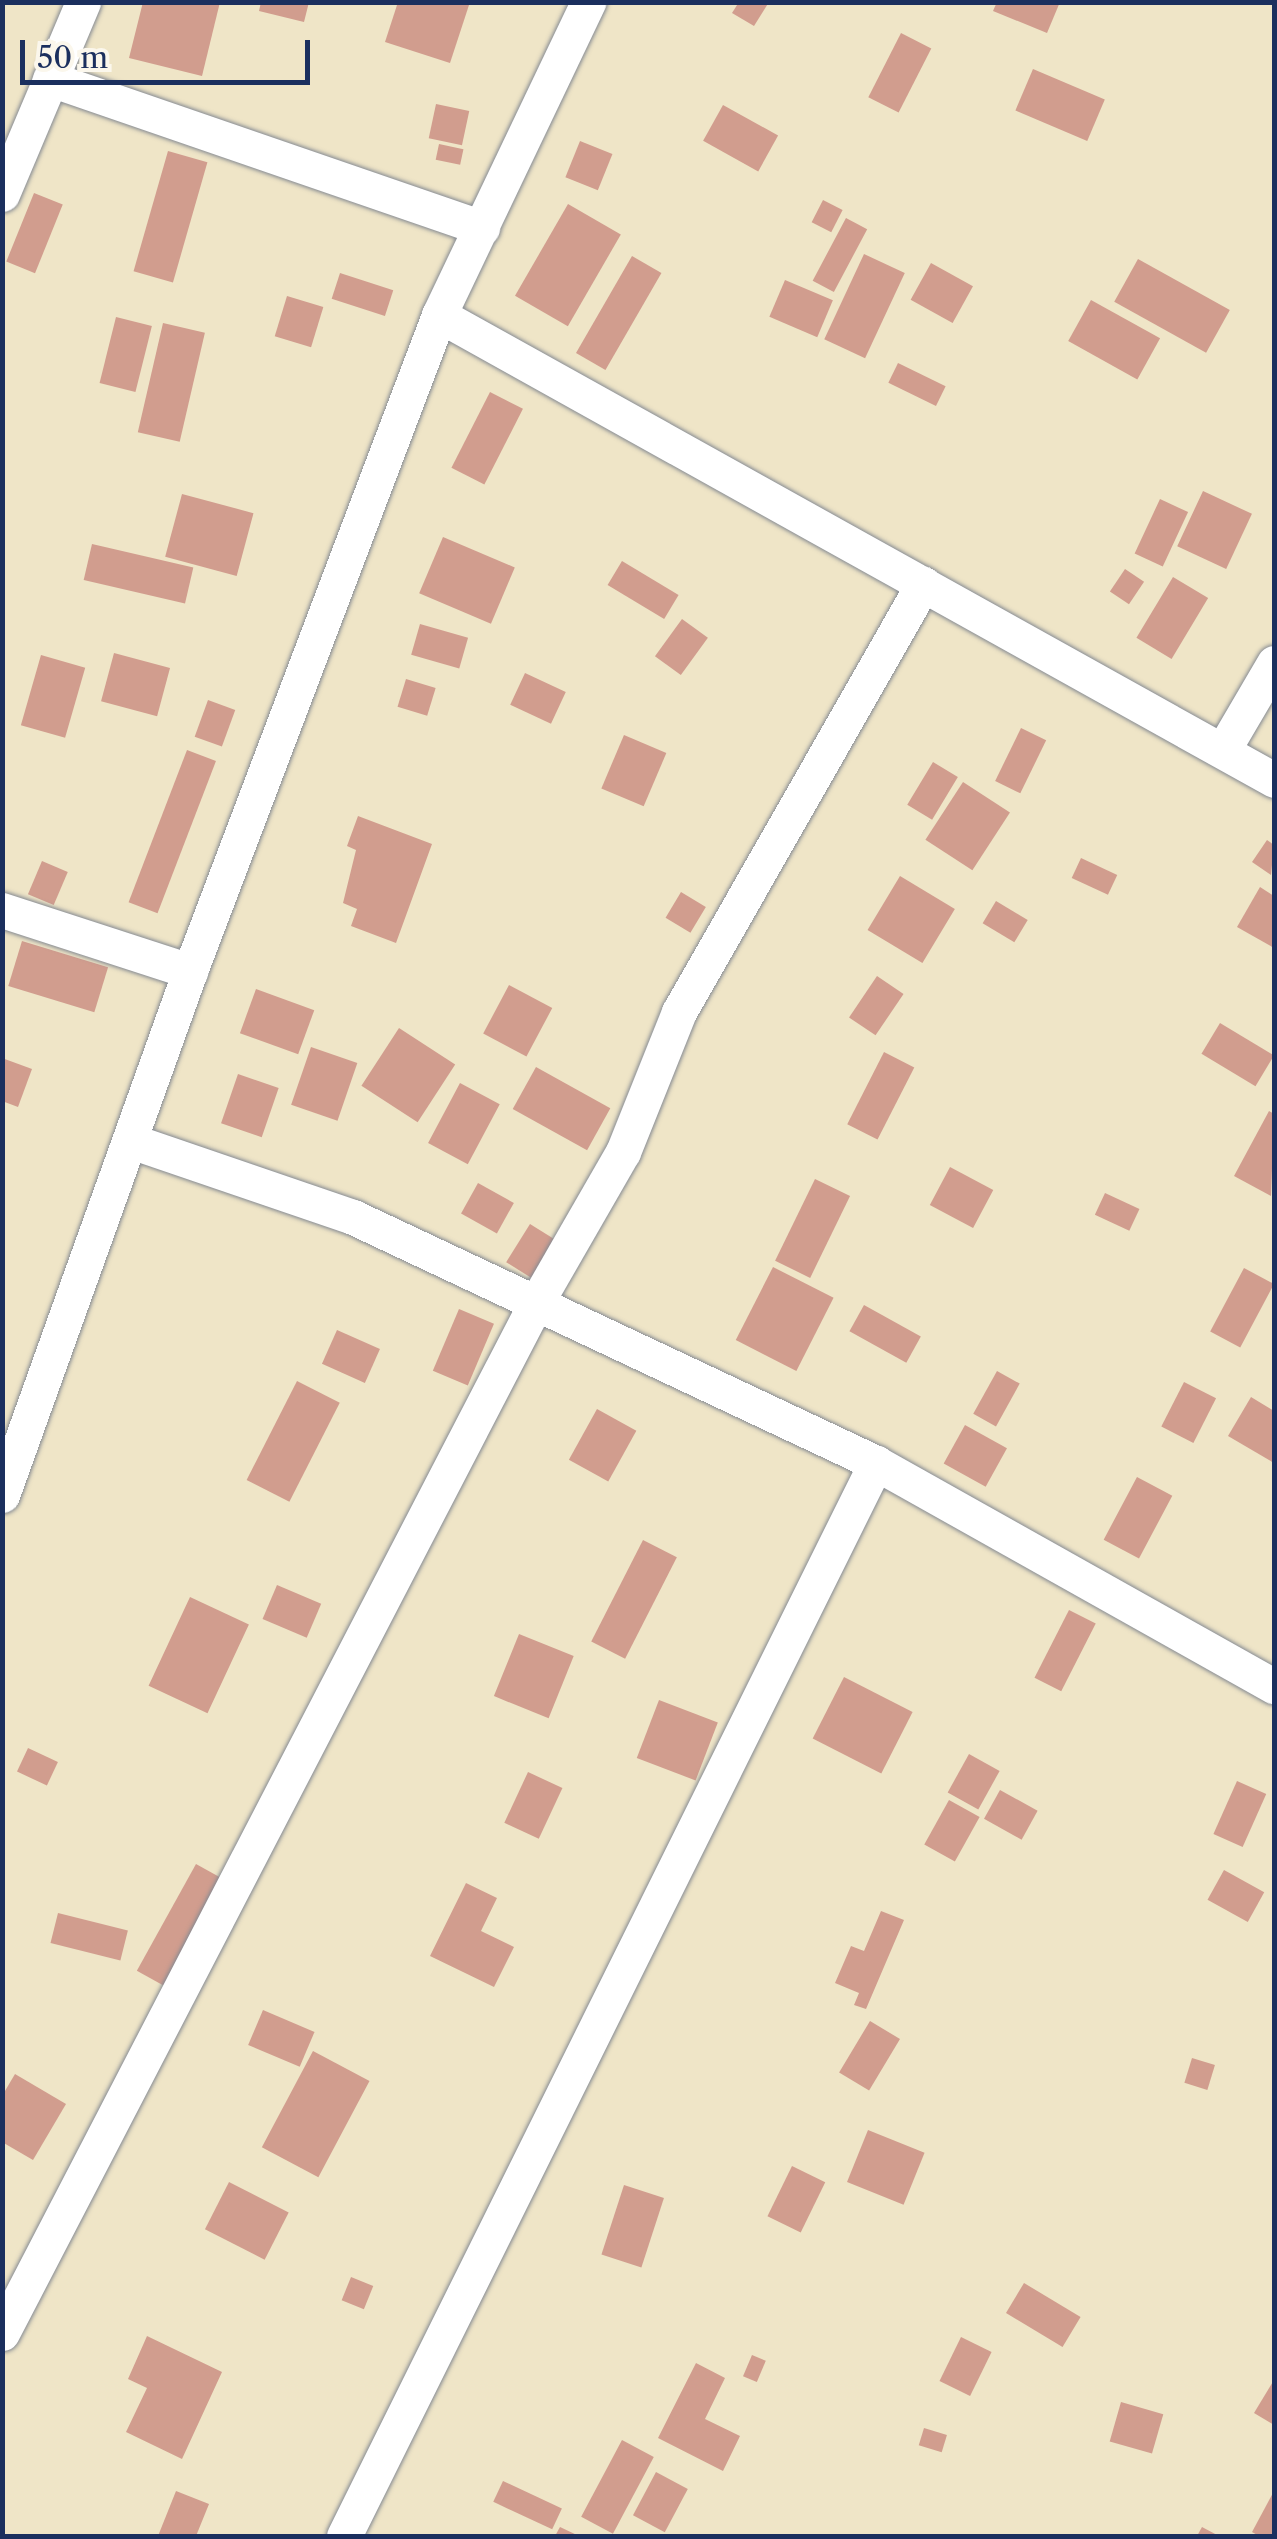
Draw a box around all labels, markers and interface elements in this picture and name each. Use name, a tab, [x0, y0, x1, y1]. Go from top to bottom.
scale bar	[25, 20, 315, 82]
text: 50 m	[37, 39, 108, 76]

